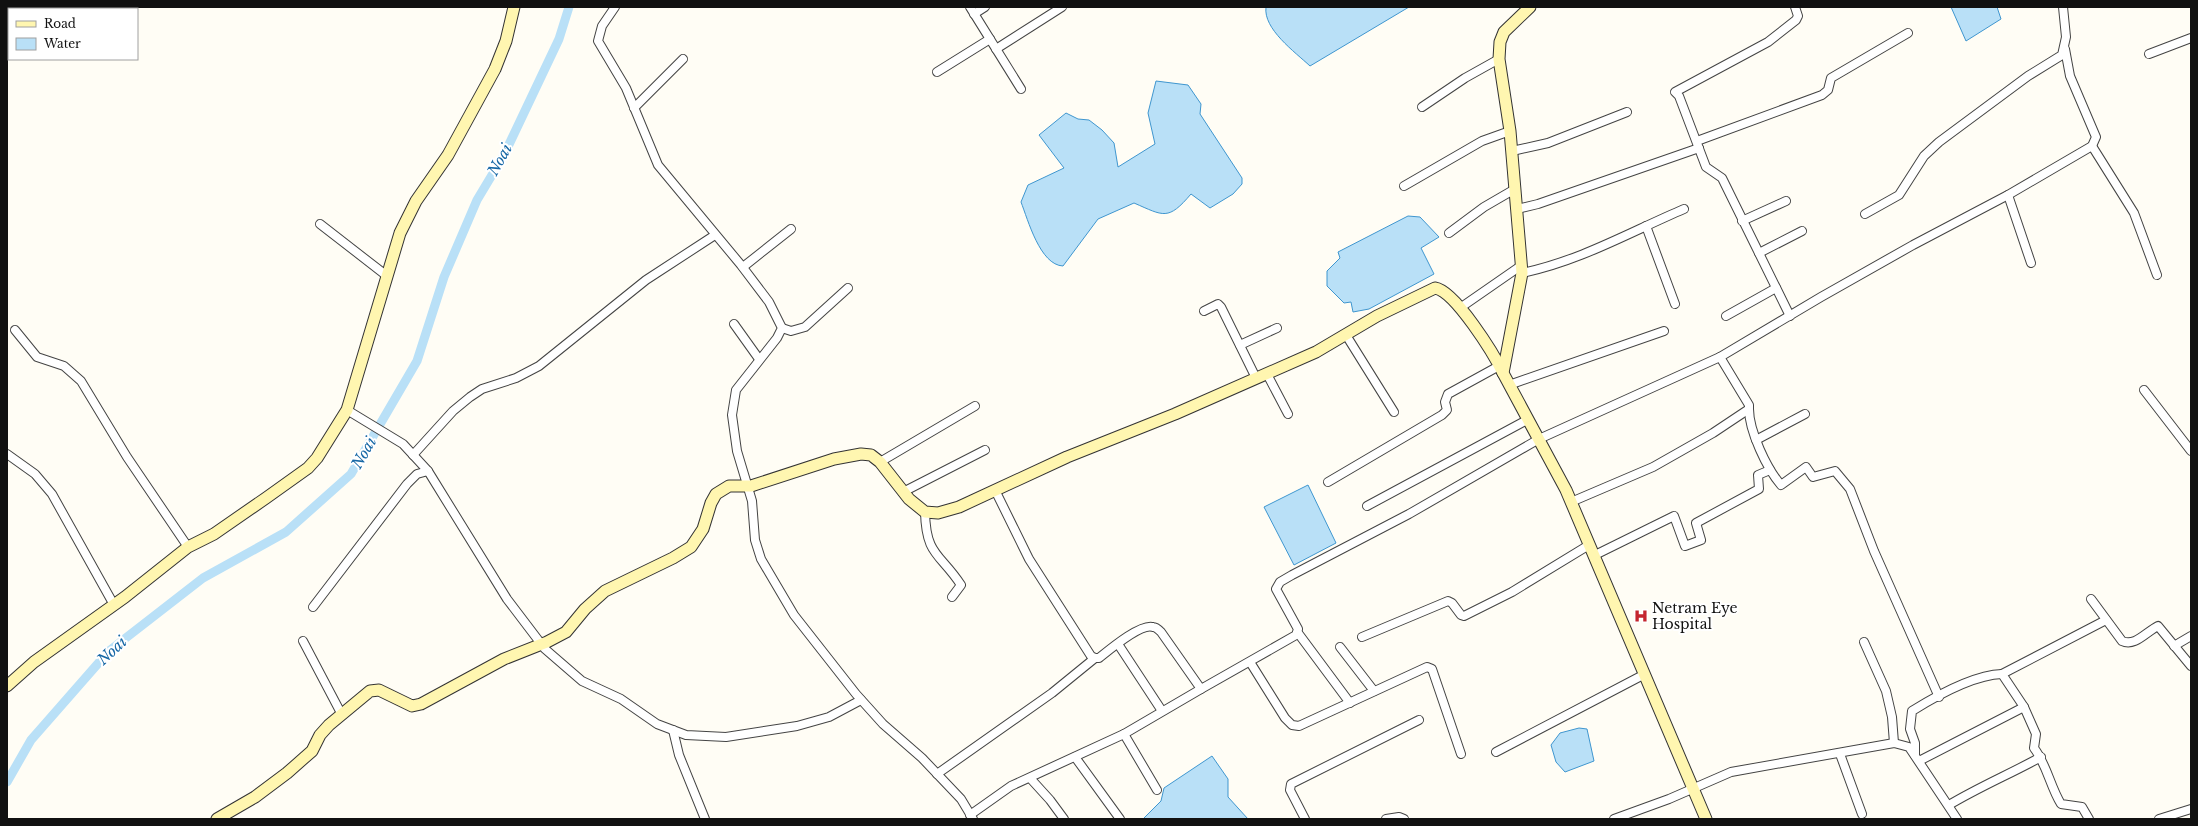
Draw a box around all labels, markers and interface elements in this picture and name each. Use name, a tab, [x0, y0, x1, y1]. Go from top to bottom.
legend	[8, 8, 138, 60]
text: Road	[44, 16, 76, 31]
text: Water	[43, 36, 81, 51]
water label: Noai	[483, 140, 516, 180]
water label: Noai	[346, 433, 381, 473]
place label: Netram Eye Hospital	[1652, 599, 1738, 633]
hospital icon: Netram Eye Hospital	[1633, 608, 1649, 624]
water label: Noai	[92, 632, 131, 670]

